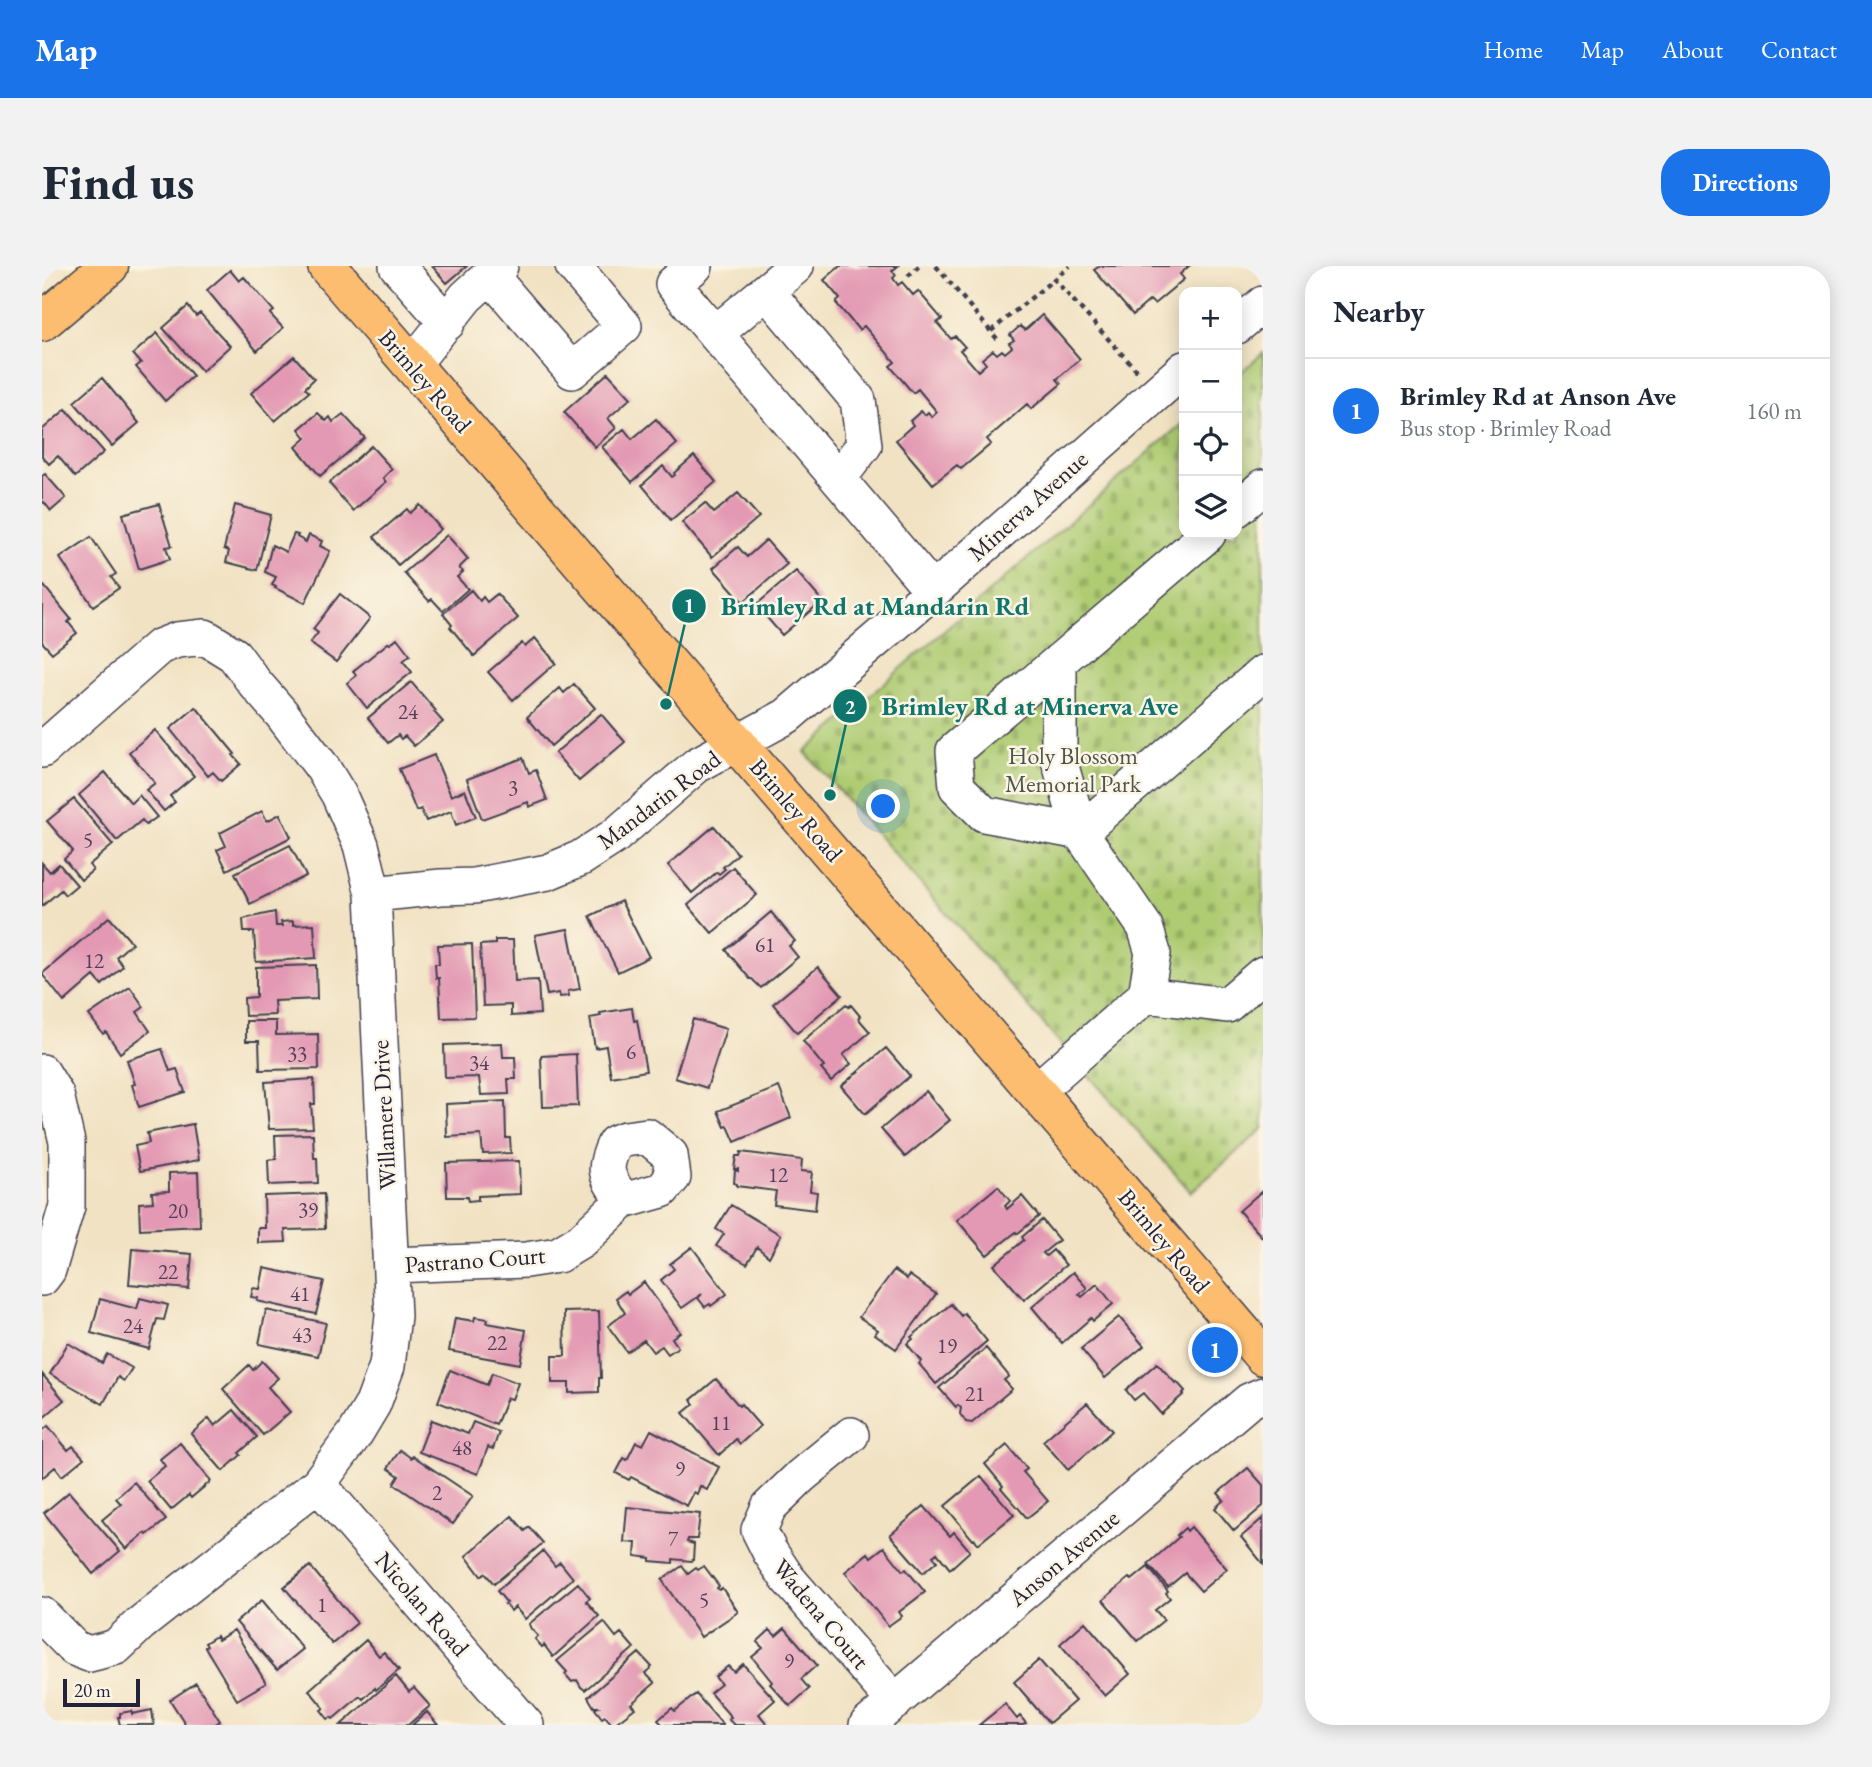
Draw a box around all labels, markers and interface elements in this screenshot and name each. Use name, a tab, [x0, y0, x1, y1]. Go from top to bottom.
text: Map	[35, 28, 97, 71]
text: Home	[1483, 34, 1543, 65]
text: Map	[1581, 34, 1624, 65]
text: About	[1662, 34, 1723, 65]
text: Contact	[1761, 34, 1837, 65]
button: Directions	[1661, 149, 1830, 216]
text: Find us	[42, 150, 194, 214]
map controls	[1179, 287, 1242, 539]
button: +	[1179, 287, 1242, 350]
text: Nearby	[1333, 292, 1425, 331]
street label: Brimley Road	[372, 322, 479, 440]
button: −	[1179, 350, 1242, 413]
text: Brimley Rd at Anson Ave	[1400, 379, 1676, 413]
text: 1	[1350, 396, 1362, 426]
text: 160 m	[1746, 396, 1802, 426]
button: locate	[1179, 413, 1242, 476]
text: Bus stop · Brimley Road	[1400, 413, 1611, 443]
street label: Minerva Avenue	[961, 444, 1094, 568]
button: layers	[1179, 476, 1242, 539]
callout: Brimley Rd at Mandarin Rd	[672, 582, 1043, 629]
text: Brimley Rd at Mandarin Rd	[721, 589, 1030, 623]
text: 1	[683, 592, 695, 619]
callout: Brimley Rd at Minerva Ave	[832, 683, 1192, 730]
text: Brimley Rd at Minerva Ave	[882, 689, 1179, 723]
text: 2	[844, 693, 856, 720]
house number: 24	[398, 698, 419, 725]
park label: Holy Blossom Memorial Park	[1005, 740, 1142, 799]
street label: Mandarin Road	[591, 743, 727, 856]
street label: Brimley Road	[743, 751, 850, 869]
house number: 3	[508, 774, 518, 801]
your location	[866, 789, 900, 823]
house number: 5	[83, 826, 93, 853]
house number: 61	[755, 931, 775, 958]
house number: 12	[84, 947, 104, 974]
house number: 6	[626, 1038, 636, 1065]
street label: Willamere Drive	[364, 1039, 403, 1191]
house number: 33	[287, 1040, 307, 1067]
house number: 34	[469, 1049, 490, 1076]
house number: 12	[768, 1161, 788, 1188]
street label: Brimley Road	[1112, 1182, 1218, 1300]
house number: 39	[298, 1196, 318, 1223]
house number: 20	[168, 1197, 188, 1224]
street label: Pastrano Court	[404, 1239, 547, 1280]
house number: 22	[158, 1258, 178, 1285]
house number: 41	[290, 1280, 310, 1307]
house number: 24	[123, 1312, 144, 1339]
house number: 43	[292, 1321, 312, 1348]
pin: 1	[1192, 1324, 1238, 1376]
house number: 22	[487, 1329, 507, 1356]
house number: 19	[937, 1332, 957, 1359]
house number: 21	[965, 1380, 985, 1407]
house number: 11	[711, 1409, 731, 1436]
house number: 48	[452, 1434, 472, 1461]
house number: 9	[675, 1455, 685, 1482]
house number: 2	[432, 1479, 442, 1506]
street label: Anson Avenue	[1001, 1502, 1125, 1614]
house number: 7	[668, 1525, 679, 1552]
street label: Nicolan Road	[368, 1545, 477, 1663]
street label: Wadena Court	[766, 1552, 877, 1676]
house number: 5	[699, 1586, 709, 1613]
house number: 1	[317, 1591, 327, 1618]
house number: 9	[784, 1647, 794, 1674]
scale bar	[63, 1676, 140, 1708]
text: 20 m	[74, 1678, 111, 1703]

